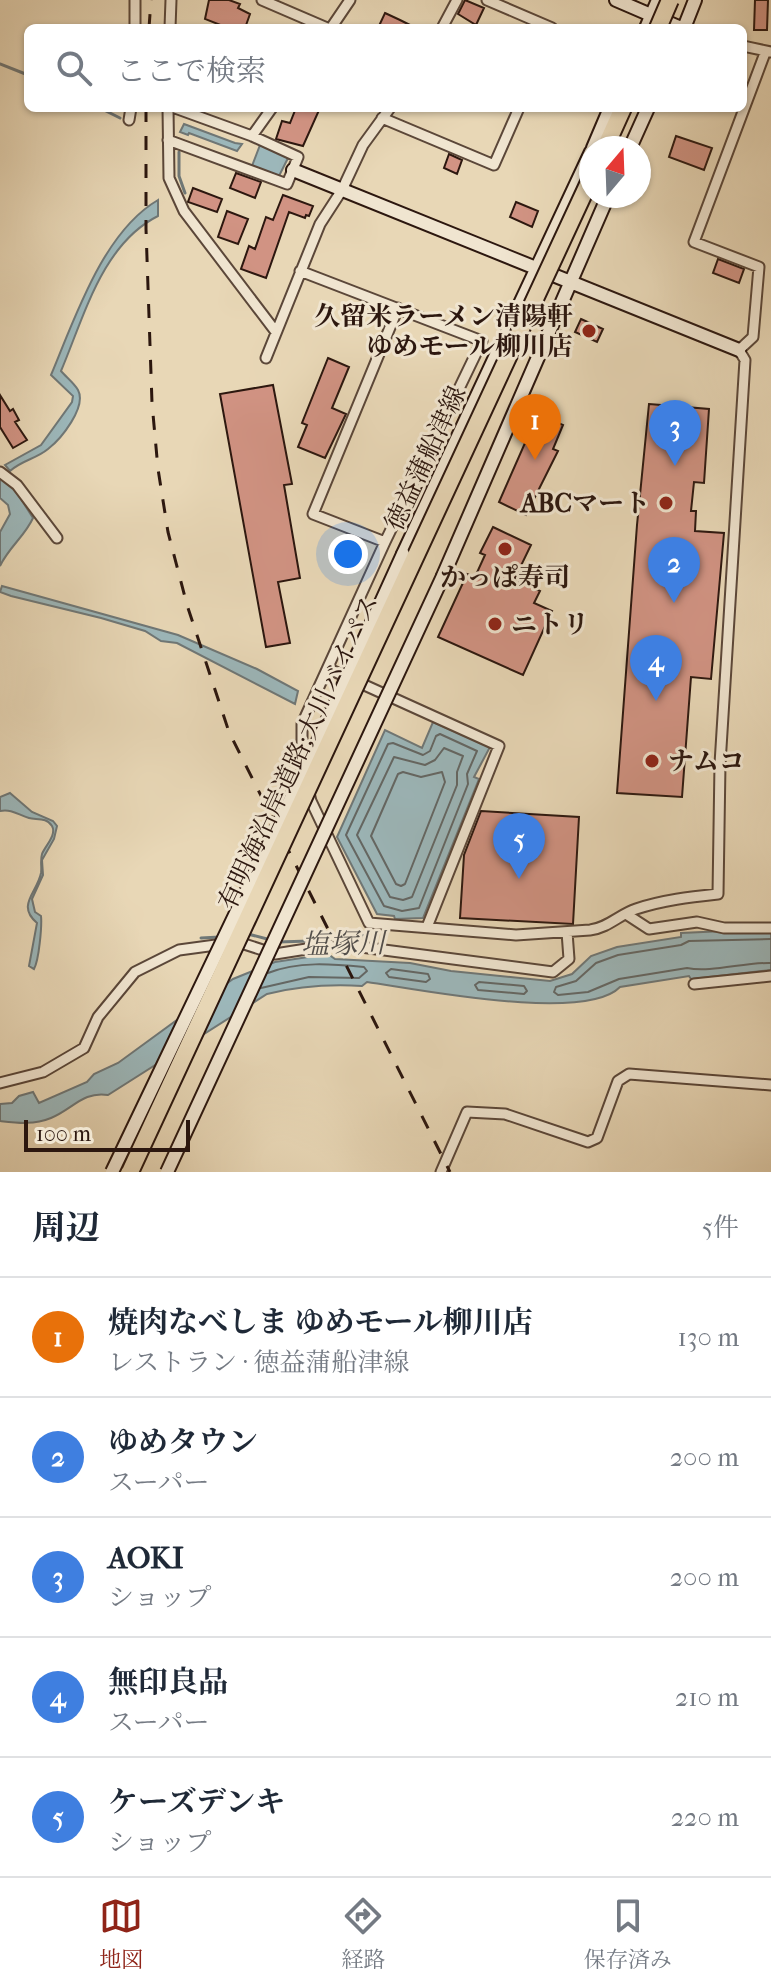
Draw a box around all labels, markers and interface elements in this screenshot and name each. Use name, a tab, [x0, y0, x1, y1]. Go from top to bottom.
search box	[24, 24, 747, 112]
icon: search	[52, 46, 96, 90]
text: ここで検索	[116, 54, 266, 89]
north arrow	[579, 136, 651, 208]
place label: 久留米ラーメン清陽軒 ゆめモール柳川店	[314, 301, 573, 362]
marker: 久留米ラーメン清陽軒 ゆめモール柳川店	[580, 322, 598, 340]
street label: 徳益蒲船津線	[378, 381, 472, 535]
pin: 1	[509, 394, 561, 460]
pin: 3	[649, 400, 701, 466]
place label: ABCマート	[519, 488, 650, 519]
marker: ABCマート	[657, 494, 675, 512]
your location	[328, 534, 368, 574]
pin: 2	[648, 537, 700, 603]
marker: かっぱ寿司	[496, 540, 514, 558]
place label: かっぱ寿司	[440, 562, 570, 593]
street label: 有明海沿岸道路;大川バイパス	[212, 590, 385, 915]
place label: ニトリ	[511, 609, 589, 640]
marker: ニトリ	[486, 615, 504, 633]
pin: 4	[630, 635, 682, 701]
place label: ナムコ	[668, 746, 745, 777]
marker: ナムコ	[643, 752, 661, 770]
pin: 5	[493, 813, 545, 879]
water label: 塩塚川	[301, 926, 388, 961]
scale bar	[24, 1116, 190, 1152]
text: 100 m	[36, 1121, 91, 1147]
text: 周辺	[32, 1208, 100, 1248]
text: 5件	[702, 1212, 739, 1243]
text: 焼肉なべしま ゆめモール柳川店	[108, 1305, 533, 1340]
text: 1	[53, 1322, 63, 1353]
text: 130 m	[678, 1322, 739, 1353]
text: レストラン · 徳益蒲船津線	[108, 1347, 410, 1378]
text: ゆめタウン	[108, 1425, 258, 1460]
text: 2	[51, 1442, 65, 1473]
text: 200 m	[670, 1442, 739, 1473]
text: スーパー	[108, 1467, 209, 1498]
text: AOKI	[108, 1541, 184, 1576]
text: 3	[53, 1562, 63, 1593]
text: 200 m	[670, 1562, 739, 1593]
text: ショップ	[108, 1582, 211, 1613]
text: 無印良品	[108, 1665, 228, 1700]
text: 4	[50, 1682, 66, 1713]
text: 210 m	[675, 1682, 739, 1713]
text: スーパー	[108, 1707, 209, 1738]
text: ケーズデンキ	[108, 1785, 285, 1820]
text: 5	[52, 1802, 64, 1833]
text: 220 m	[671, 1802, 739, 1833]
text: ショップ	[108, 1827, 211, 1858]
tab: 地図	[99, 1894, 143, 1973]
tab: 経路	[341, 1894, 386, 1973]
tab: 保存済み	[584, 1894, 672, 1973]

